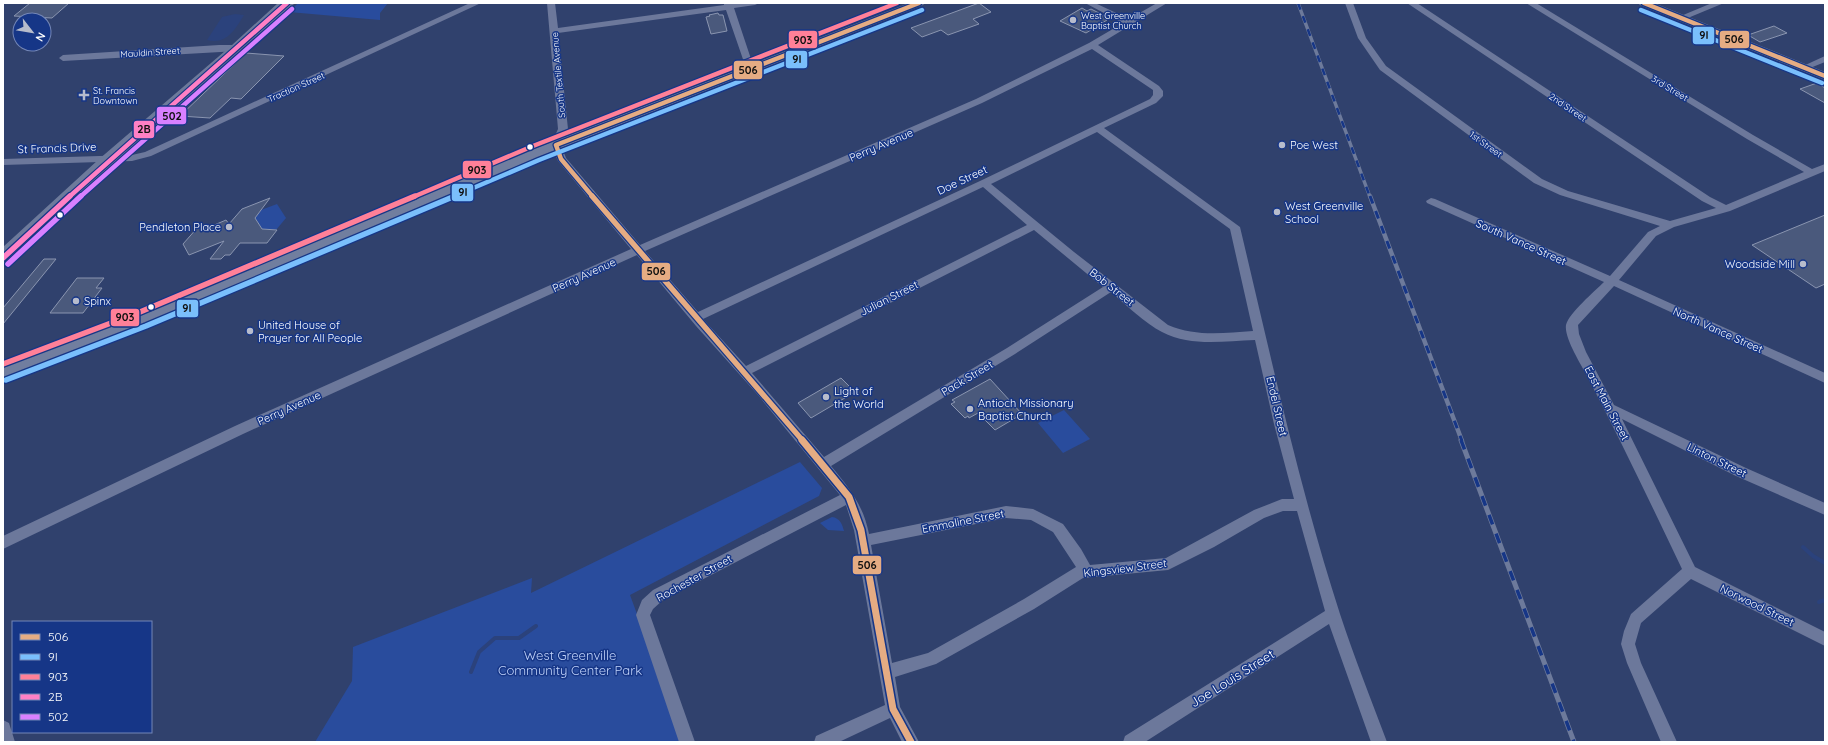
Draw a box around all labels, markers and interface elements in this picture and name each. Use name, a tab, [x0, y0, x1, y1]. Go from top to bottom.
place label: West Greenville Baptist Church	[1081, 10, 1145, 31]
north arrow	[12, 12, 52, 52]
marker: West Greenville Baptist Church	[1068, 15, 1078, 25]
line badge: 9I	[1692, 26, 1715, 45]
text: 9I	[1699, 28, 1709, 42]
text: N	[32, 30, 49, 44]
line badge: 903	[788, 30, 818, 49]
line badge: 506	[1719, 30, 1750, 49]
street label: South Textile Avenue	[549, 32, 567, 118]
text: 506	[1724, 32, 1744, 46]
text: 903	[794, 33, 813, 47]
street label: Mauldin Street	[120, 44, 180, 60]
line badge: 9I	[785, 50, 808, 69]
text: 9I	[792, 52, 802, 66]
line badge: 506	[733, 60, 763, 80]
text: 506	[738, 63, 758, 77]
street label: Traction Street	[266, 70, 326, 104]
street label: 3rd Street	[1650, 73, 1690, 103]
place label: St. Francis Downtown	[93, 85, 137, 106]
marker: St. Francis Downtown	[78, 89, 90, 101]
street label: 2nd Street	[1547, 91, 1589, 123]
line badge: 502	[156, 106, 187, 125]
text: 502	[162, 109, 182, 123]
line badge: 2B	[133, 120, 155, 139]
text: 2B	[137, 122, 151, 136]
street label: Perry Avenue	[847, 125, 915, 165]
street label: 1st Street	[1468, 128, 1504, 160]
place label: Poe West	[1290, 138, 1338, 152]
street label: St Francis Drive	[17, 140, 97, 156]
marker: Poe West	[1277, 140, 1287, 150]
unlabelled marker	[525, 142, 535, 152]
line badge: 903	[462, 160, 492, 179]
street label: Doe Street	[935, 162, 990, 198]
text: 903	[468, 163, 487, 177]
line badge: 9I	[451, 183, 474, 202]
text: 9I	[458, 185, 468, 199]
place label: West Greenville School	[1285, 199, 1363, 226]
marker: West Greenville School	[1272, 207, 1282, 217]
unlabelled marker	[55, 210, 65, 220]
street label: South Vance Street	[1474, 216, 1569, 268]
place label: Pendleton Place	[139, 220, 221, 234]
marker: Pendleton Place	[224, 222, 234, 232]
street label: Perry Avenue	[550, 255, 618, 295]
place label: Woodside Mill	[1725, 257, 1795, 271]
marker: Woodside Mill	[1798, 259, 1808, 269]
line badge: 506	[641, 262, 671, 281]
text: 506	[646, 264, 666, 278]
street label: Bob Street	[1087, 265, 1138, 309]
street label: Julian Street	[858, 277, 921, 319]
place label: Spinx	[84, 294, 111, 308]
marker: Spinx	[71, 296, 81, 306]
line badge: 9I	[176, 299, 199, 318]
text: 9I	[182, 301, 192, 315]
unlabelled marker	[146, 302, 156, 312]
street label: North Vance Street	[1671, 304, 1765, 356]
line badge: 903	[110, 308, 140, 327]
text: 903	[116, 310, 135, 324]
place label: United House of Prayer for All People	[258, 318, 362, 345]
marker: United House of Prayer for All People	[245, 326, 255, 336]
street label: Pack Street	[939, 357, 996, 399]
street label: East Main Street	[1581, 363, 1633, 443]
street label: Endel Street	[1263, 375, 1291, 438]
place label: Light of the World	[834, 384, 884, 411]
street label: Perry Avenue	[255, 388, 323, 428]
marker: Light of the World	[821, 392, 831, 402]
place label: Antioch Missionary Baptist Church	[978, 396, 1073, 423]
marker: Antioch Missionary Baptist Church	[965, 404, 975, 414]
street label: Linton Street	[1685, 440, 1749, 481]
street label: Emmaline Street	[921, 506, 1006, 536]
street label: Rochester Street	[654, 551, 735, 605]
line badge: 506	[852, 555, 882, 575]
street label: Kingsview Street	[1083, 556, 1168, 580]
text: 506	[857, 558, 877, 572]
street label: Norwood Street	[1718, 581, 1797, 629]
legend	[12, 621, 152, 733]
text: 506	[48, 629, 69, 644]
street label: Joe Louis Street	[1187, 646, 1277, 710]
park label: West Greenville Community Center Park	[498, 647, 642, 678]
text: 9I	[48, 649, 58, 664]
text: 903	[48, 669, 68, 684]
text: 2B	[48, 689, 63, 704]
text: 502	[48, 709, 69, 724]

